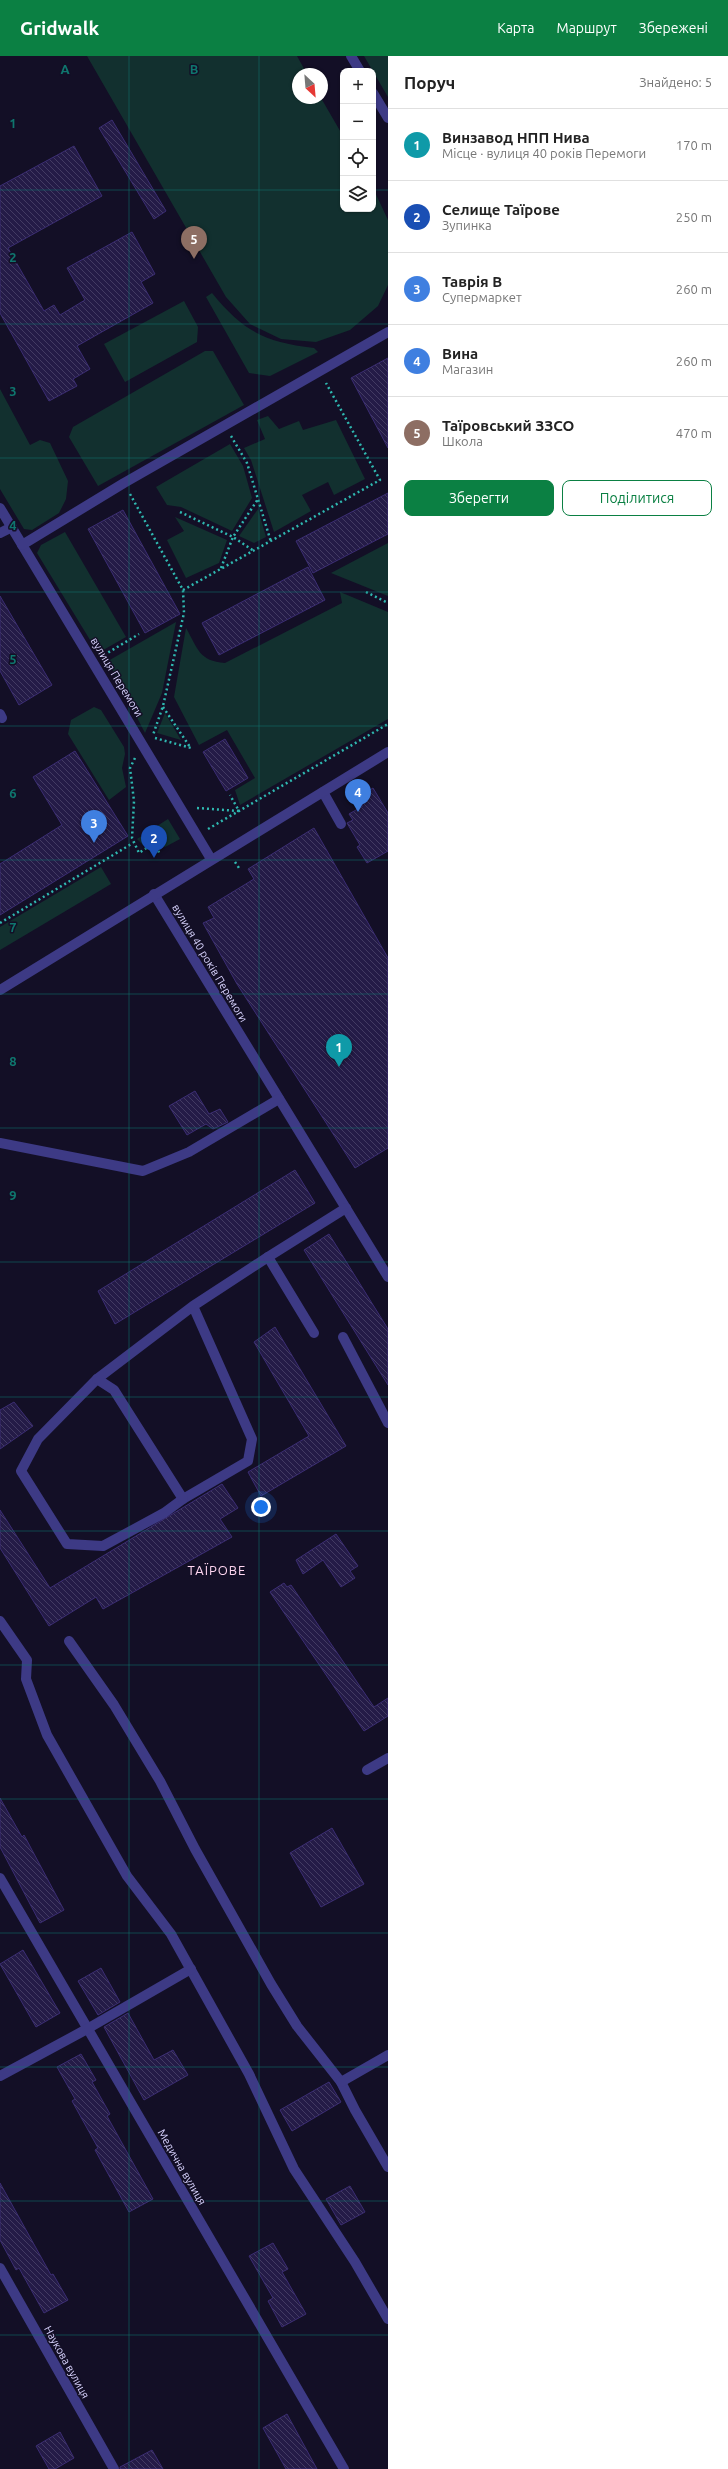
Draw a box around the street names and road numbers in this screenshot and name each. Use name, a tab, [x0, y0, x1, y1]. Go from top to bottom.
street label: вулиця Перемоги	[89, 635, 145, 719]
street label: вулиця 40 років Перемоги	[170, 902, 250, 1024]
street label: Медична вулиця	[155, 2127, 209, 2207]
street label: Наукова вулиця	[42, 2324, 92, 2400]

